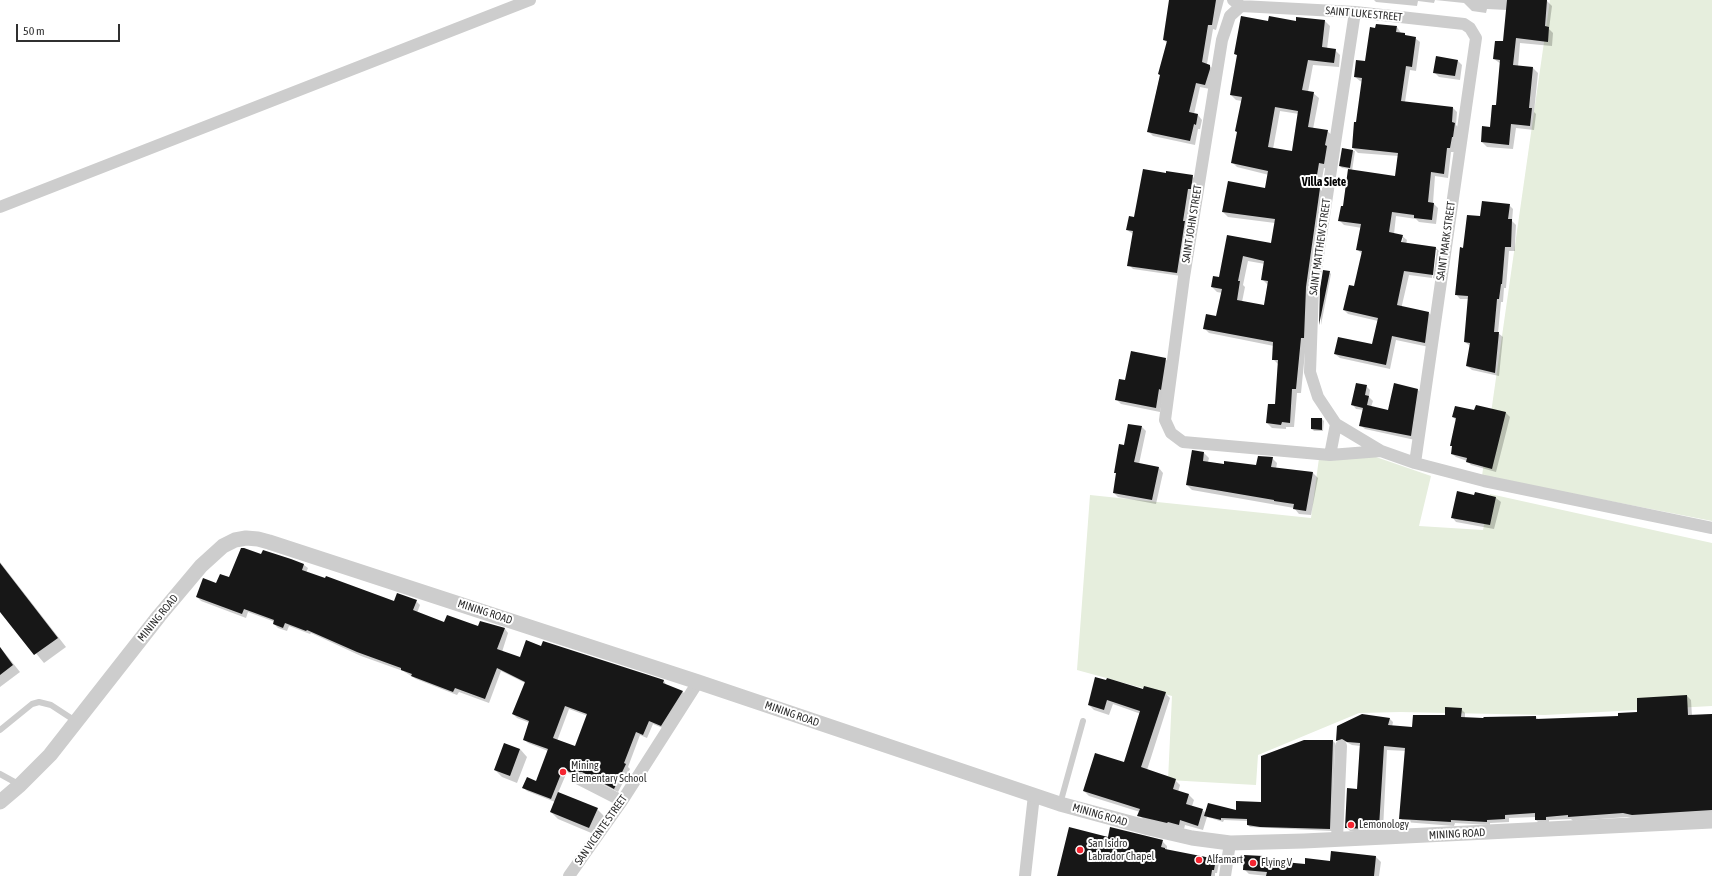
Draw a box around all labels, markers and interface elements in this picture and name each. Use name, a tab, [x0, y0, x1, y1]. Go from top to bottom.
street label: SAINT LUKE STREET	[1325, 4, 1403, 24]
scale bar	[18, 16, 122, 42]
text: 50 m	[23, 24, 45, 38]
district label: Villa Siete	[1302, 175, 1346, 189]
street label: SAINT JOHN STREET	[1179, 184, 1205, 264]
street label: SAINT MATTHEW STREET	[1307, 198, 1333, 296]
street label: SAINT MARK STREET	[1434, 200, 1458, 282]
street label: MINING ROAD	[135, 592, 181, 644]
street label: MINING ROAD	[456, 597, 514, 627]
street label: MINING ROAD	[763, 699, 821, 729]
place label: Mining Elementary School	[571, 759, 647, 785]
marker: Mining Elementary School	[558, 767, 568, 777]
street label: SAN VICENTE STREET	[572, 792, 630, 868]
street label: MINING ROAD	[1071, 801, 1129, 829]
place label: Lemonology	[1359, 818, 1409, 832]
marker: Lemonology	[1346, 820, 1356, 830]
street label: MINING ROAD	[1428, 826, 1486, 842]
place label: San Isidro Labrador Chapel	[1088, 837, 1154, 863]
marker: San Isidro Labrador Chapel	[1075, 845, 1085, 855]
place label: Alfamart	[1207, 853, 1243, 867]
marker: Alfamart	[1194, 855, 1204, 865]
place label: Flying V	[1261, 856, 1292, 870]
marker: Flying V	[1248, 858, 1258, 868]

